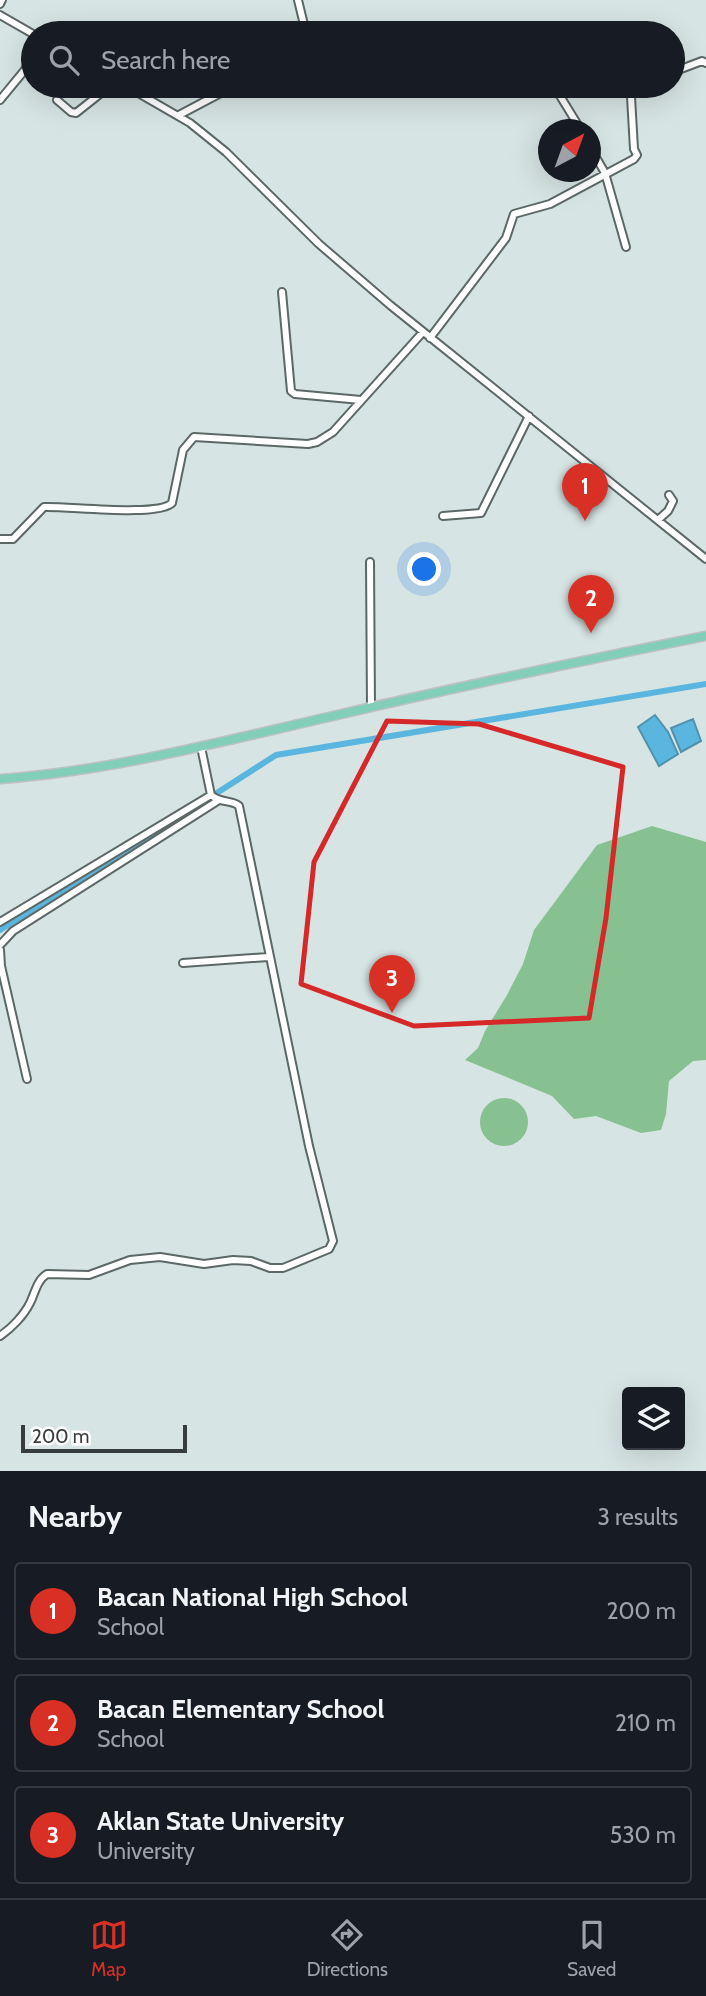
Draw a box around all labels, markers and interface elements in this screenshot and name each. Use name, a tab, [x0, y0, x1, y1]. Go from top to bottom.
search box	[21, 21, 685, 98]
icon: search	[45, 41, 83, 79]
text: Search here	[101, 44, 230, 76]
north arrow	[538, 119, 601, 182]
pin: 1	[562, 463, 608, 521]
your location	[407, 552, 441, 586]
pin: 2	[568, 575, 614, 633]
pin: 3	[369, 955, 415, 1013]
map controls	[622, 1387, 685, 1450]
button: layers	[622, 1387, 685, 1450]
scale bar	[21, 1422, 187, 1454]
text: 200 m	[32, 1425, 89, 1448]
text: Nearby	[28, 1498, 122, 1535]
text: 3 results	[597, 1503, 678, 1531]
text: Bacan National High School	[97, 1581, 408, 1613]
text: 1	[49, 1597, 57, 1625]
text: 200 m	[606, 1597, 676, 1625]
text: School	[97, 1613, 164, 1641]
text: Bacan Elementary School	[97, 1693, 384, 1725]
text: 2	[47, 1709, 59, 1737]
text: 210 m	[615, 1709, 676, 1737]
text: School	[97, 1725, 164, 1753]
text: Aklan State University	[97, 1805, 344, 1837]
text: 3	[47, 1821, 59, 1849]
text: 530 m	[610, 1821, 676, 1849]
text: University	[97, 1837, 195, 1865]
tab: Map	[90, 1916, 128, 1981]
tab: Directions	[307, 1916, 388, 1981]
tab: Saved	[567, 1916, 616, 1981]

